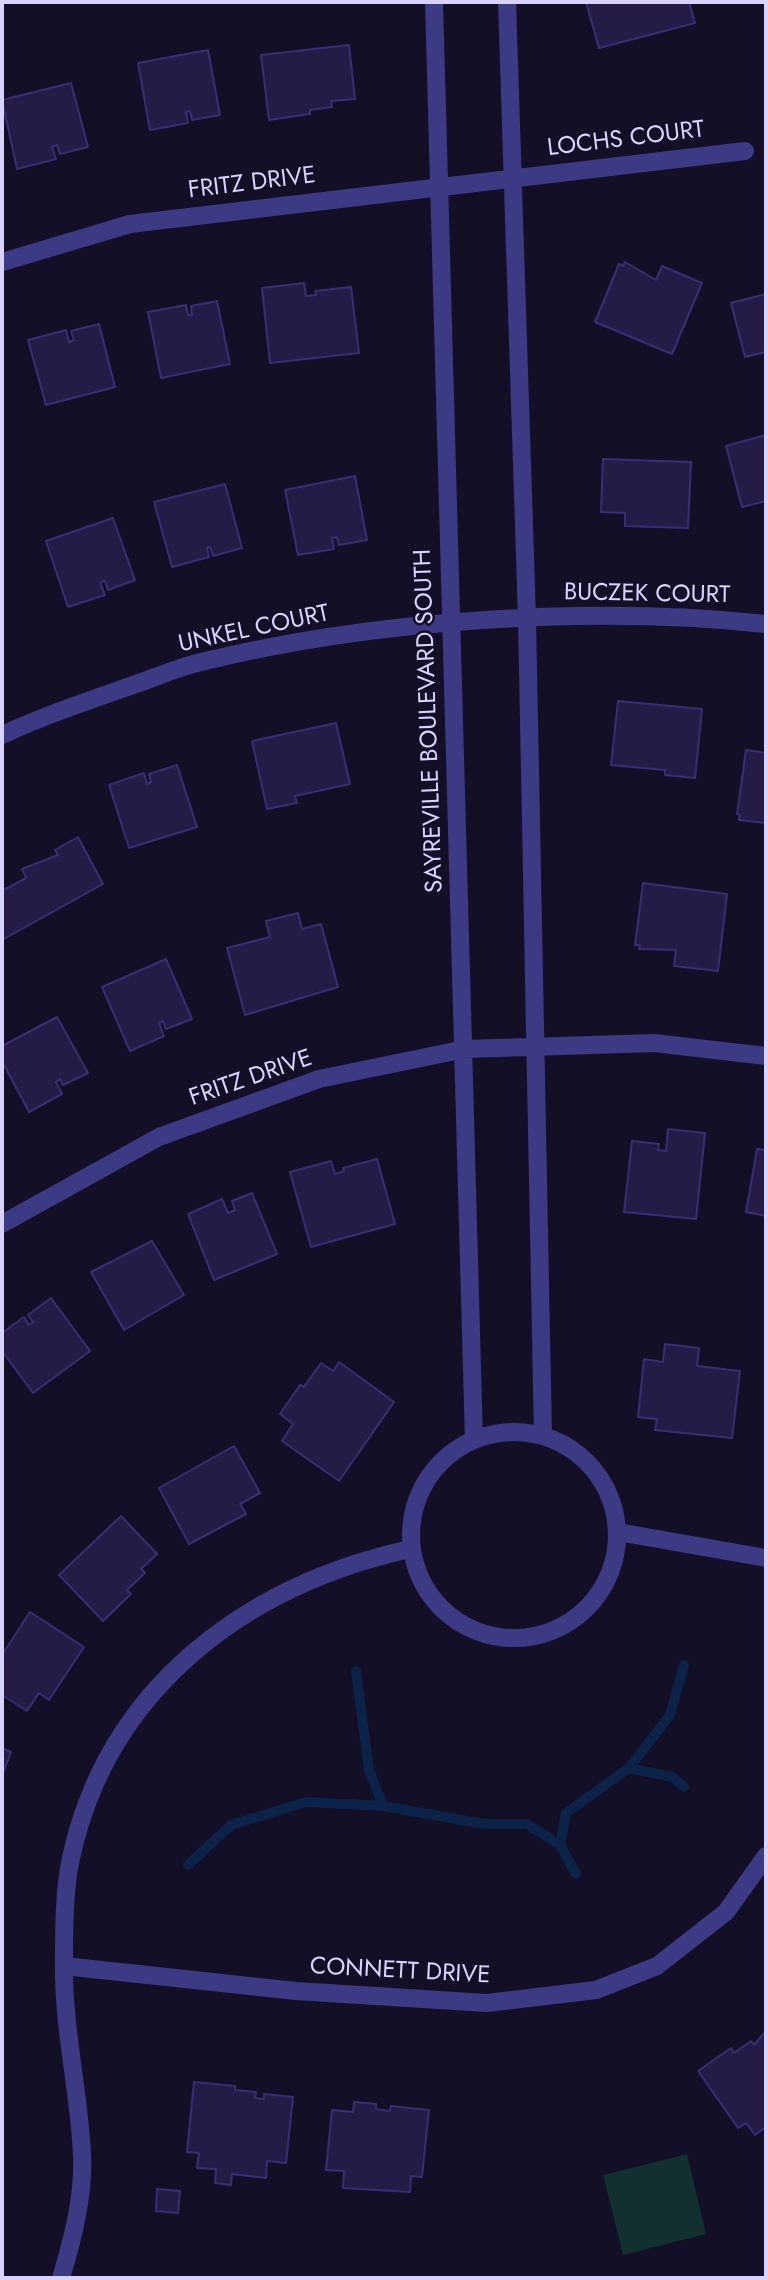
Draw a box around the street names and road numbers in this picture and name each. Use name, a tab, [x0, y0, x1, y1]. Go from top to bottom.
street label: LOCHS COURT	[546, 116, 706, 164]
street label: FRITZ DRIVE	[187, 162, 317, 206]
street label: SAYREVILLE BOULEVARD SOUTH	[410, 548, 450, 894]
street label: BUCZEK COURT	[563, 579, 731, 611]
street label: UNKEL COURT	[176, 600, 332, 660]
street label: FRITZ DRIVE	[186, 1045, 316, 1113]
street label: CONNETT DRIVE	[309, 1953, 491, 1991]

